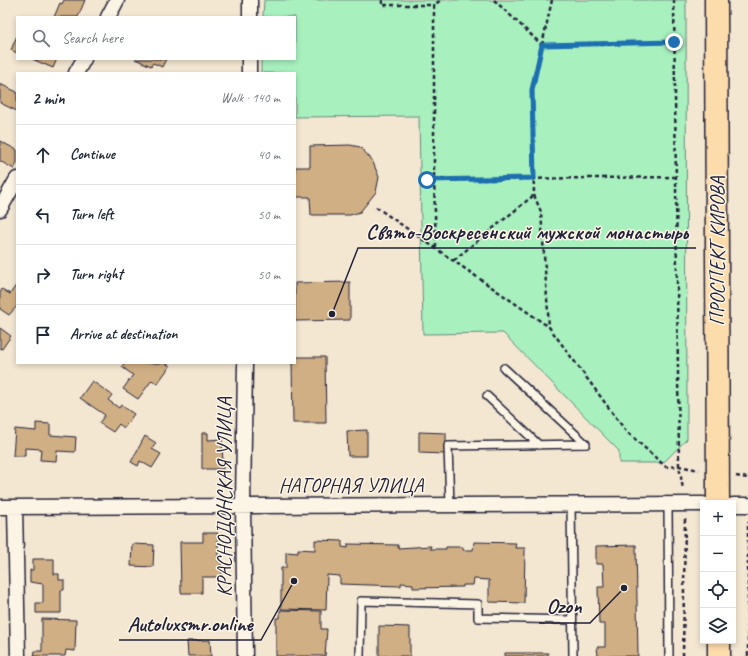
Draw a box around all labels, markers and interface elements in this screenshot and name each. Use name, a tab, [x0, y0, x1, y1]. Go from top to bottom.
search box	[16, 16, 296, 60]
icon: search	[30, 27, 52, 49]
text: Search here	[62, 29, 123, 48]
route end	[665, 33, 683, 51]
text: 2 min	[32, 88, 65, 109]
text: Walk · 140 m	[221, 90, 280, 106]
icon: ahead	[32, 144, 54, 166]
text: Continue	[70, 145, 115, 164]
text: 40 m	[258, 147, 280, 163]
route start	[418, 171, 436, 189]
street label: ПРОСПЕКТ КИРОВА	[705, 175, 730, 326]
icon: left	[32, 204, 54, 226]
text: Turn left	[70, 205, 113, 224]
text: 50 m	[258, 207, 280, 223]
callout: Свято-Воскресенский мужской монастырь	[358, 215, 696, 248]
text: Свято-Воскресенский мужской монастырь	[366, 219, 689, 245]
icon: right	[32, 264, 54, 286]
text: Turn right	[70, 265, 123, 284]
text: 50 m	[258, 267, 280, 283]
icon: arrive	[32, 324, 54, 346]
text: Arrive at destination	[70, 325, 177, 344]
street label: КРАСНОДОНСКАЯ УЛИЦА	[212, 396, 237, 597]
street label: НАГОРНАЯ УЛИЦА	[279, 473, 424, 498]
map controls	[700, 500, 736, 644]
button: +	[700, 500, 736, 536]
button: −	[700, 536, 736, 572]
button: locate	[700, 572, 736, 608]
callout: Ozon	[539, 590, 590, 623]
text: Ozon	[546, 593, 582, 619]
callout: Autoluxsmr.online	[119, 607, 261, 640]
button: layers	[700, 608, 736, 644]
text: Autoluxsmr.online	[127, 611, 255, 637]

